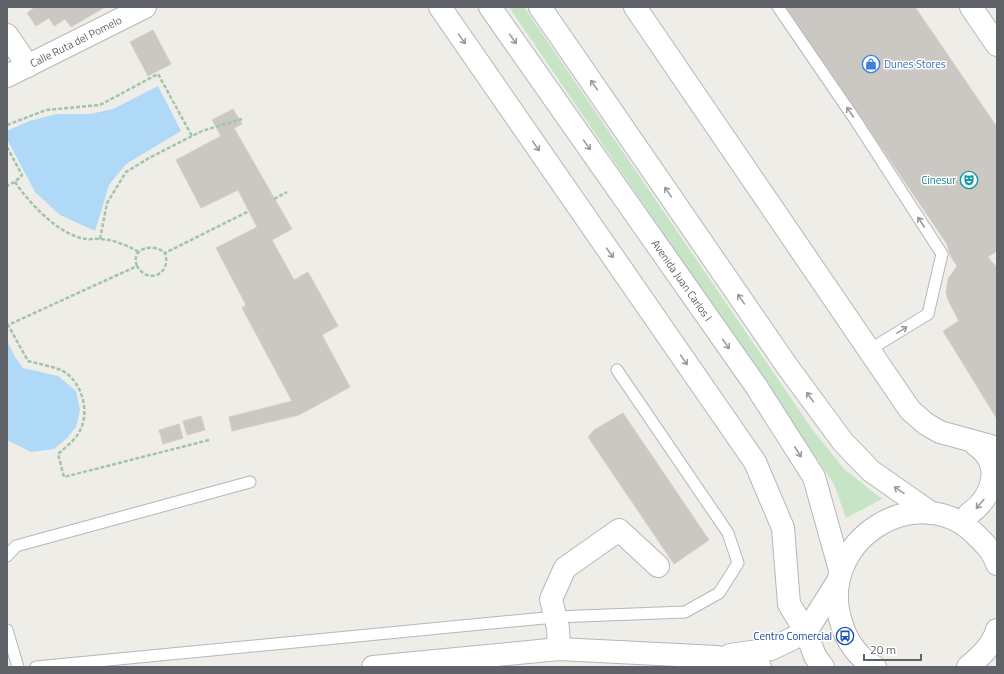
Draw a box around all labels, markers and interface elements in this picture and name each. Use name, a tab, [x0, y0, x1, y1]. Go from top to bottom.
street label: Calle Ruta del Pomelo	[27, 12, 125, 71]
one-way arrow	[458, 33, 466, 44]
one-way arrow	[509, 33, 517, 44]
shop icon: Dunes Stores	[861, 54, 881, 74]
place label: Dunes Stores	[884, 56, 946, 72]
one-way arrow	[590, 80, 598, 91]
one-way arrow	[846, 107, 854, 118]
one-way arrow	[532, 140, 540, 151]
one-way arrow	[583, 140, 591, 151]
theatre icon: Cinesur	[959, 170, 979, 190]
place label: Cinesur	[921, 172, 956, 188]
one-way arrow	[664, 187, 672, 198]
one-way arrow	[916, 216, 925, 227]
street label: Avenida Juan Carlos I	[648, 236, 716, 324]
one-way arrow	[606, 247, 614, 258]
one-way arrow	[737, 294, 745, 305]
one-way arrow	[896, 325, 908, 333]
one-way arrow	[722, 338, 730, 349]
one-way arrow	[680, 354, 688, 365]
one-way arrow	[806, 392, 814, 403]
one-way arrow	[794, 446, 802, 457]
one-way arrow	[894, 486, 905, 494]
one-way arrow	[976, 499, 985, 509]
bus stop icon: Centro Comercial	[835, 626, 855, 646]
place label: Centro Comercial	[754, 628, 832, 644]
scale bar	[864, 636, 921, 662]
text: 20 m	[870, 640, 896, 659]

